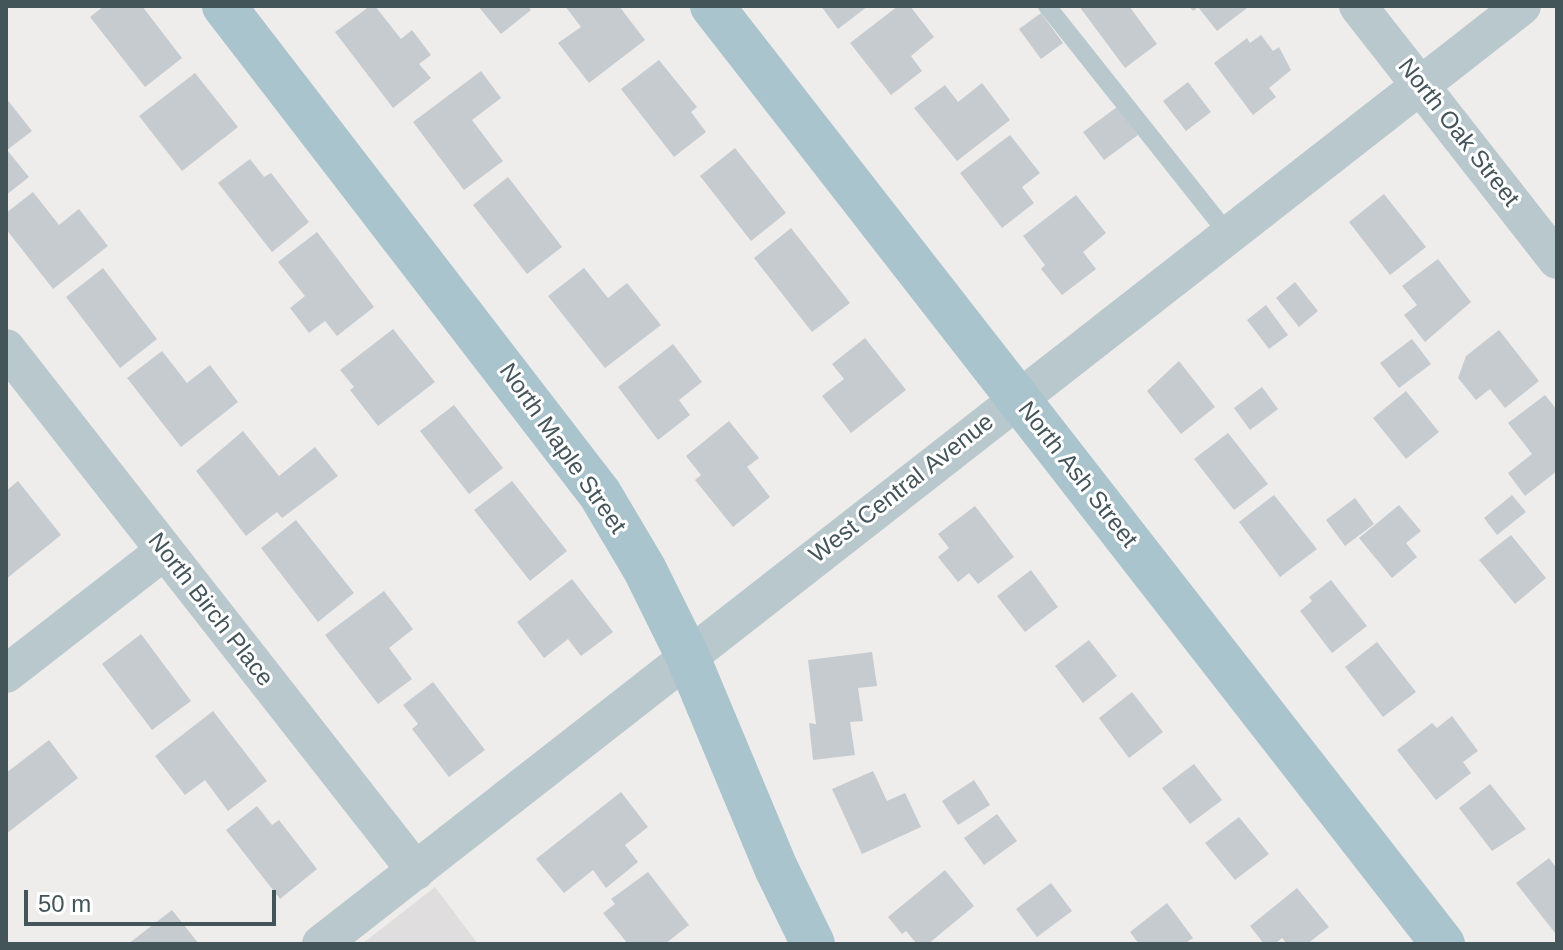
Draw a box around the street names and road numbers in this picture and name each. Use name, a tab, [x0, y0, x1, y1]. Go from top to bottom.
street label: North Oak Street	[1391, 53, 1525, 213]
street label: North Maple Street	[492, 358, 632, 540]
street label: North Ash Street	[1011, 396, 1143, 554]
street label: West Central Avenue	[804, 408, 1000, 570]
street label: North Birch Place	[141, 528, 279, 692]

